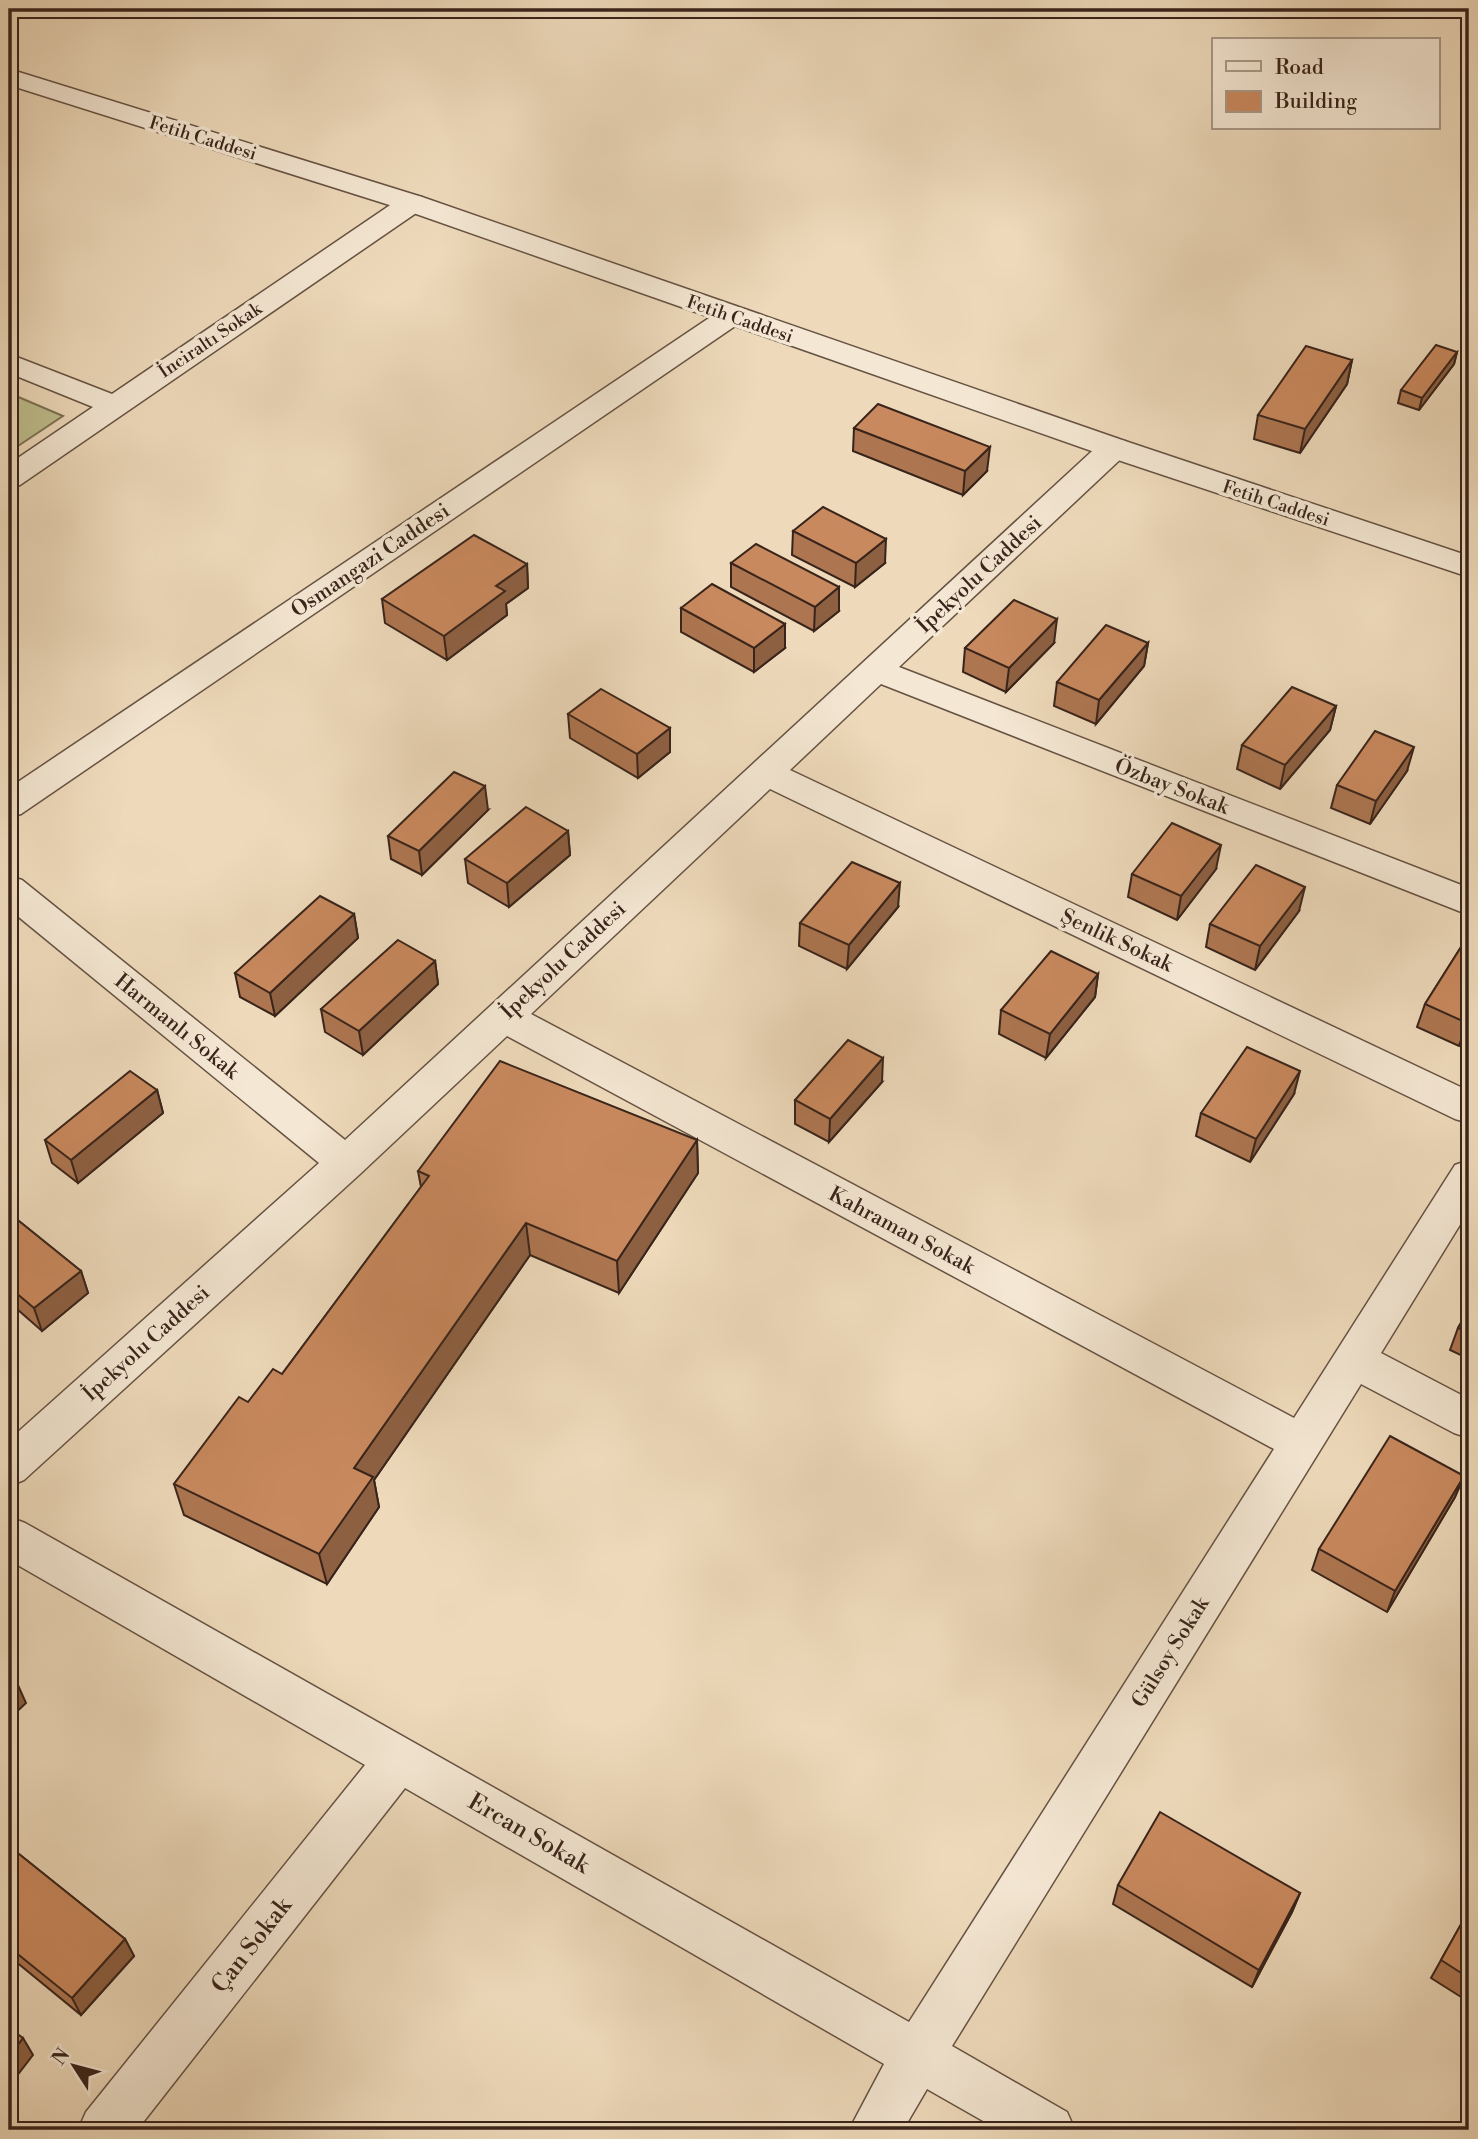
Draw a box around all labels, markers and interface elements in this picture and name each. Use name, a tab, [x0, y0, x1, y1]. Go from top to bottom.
legend	[1212, 38, 1440, 130]
text: Road	[1275, 55, 1324, 81]
text: Building	[1274, 89, 1357, 115]
street label: Fetih Caddesi	[146, 111, 259, 166]
street label: Fetih Caddesi	[683, 290, 796, 348]
street label: İnciraltı Sokak	[154, 297, 268, 383]
street label: Fetih Caddesi	[1219, 475, 1332, 532]
street label: Osmangazi Caddesi	[286, 498, 455, 624]
street label: İpekyolu Caddesi	[911, 509, 1048, 639]
street label: Özbay Sokak	[1111, 751, 1234, 821]
street label: İpekyolu Caddesi	[495, 895, 632, 1025]
street label: Şenlik Sokak	[1056, 904, 1178, 979]
street label: Harmanlı Sokak	[109, 969, 245, 1086]
street label: Kahraman Sokak	[824, 1181, 980, 1281]
street label: İpekyolu Caddesi	[77, 1279, 215, 1407]
street label: Gülsoy Sokak	[1126, 1591, 1216, 1713]
street label: Ercan Sokak	[462, 1787, 596, 1881]
street label: Çan Sokak	[205, 1891, 299, 1999]
north arrow	[38, 2030, 108, 2100]
text: N	[47, 2043, 75, 2070]

